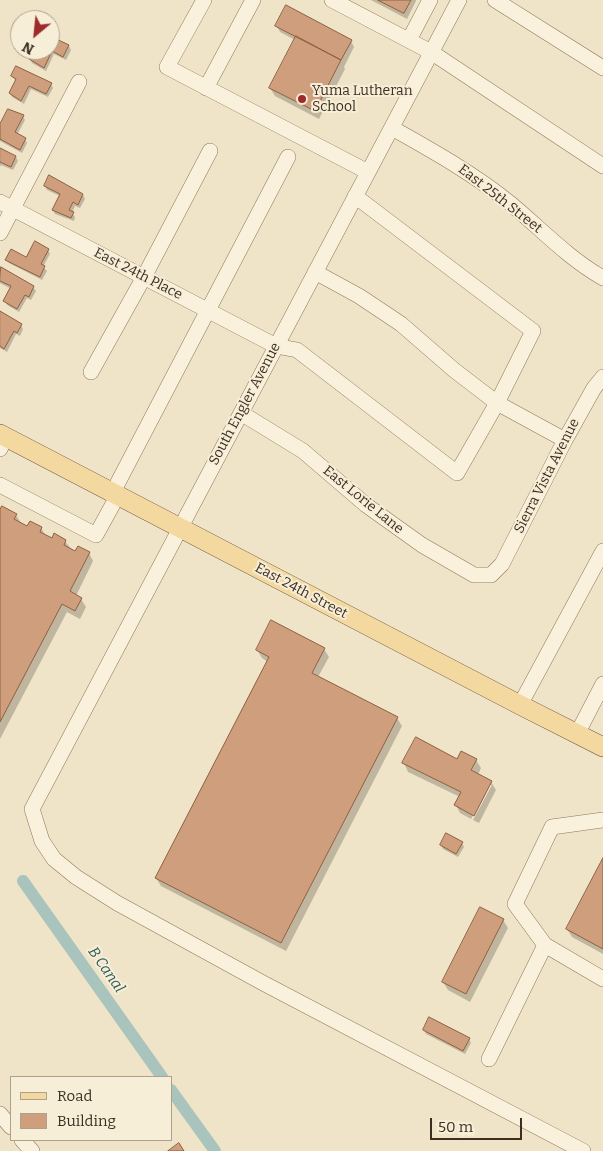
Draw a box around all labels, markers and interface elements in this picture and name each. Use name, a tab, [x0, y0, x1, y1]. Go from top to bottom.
north arrow	[10, 10, 60, 60]
text: N	[19, 38, 37, 58]
place label: Yuma Lutheran School	[312, 83, 413, 115]
marker: Yuma Lutheran School	[296, 93, 308, 105]
street label: East 25th Street	[455, 161, 545, 237]
street label: East 24th Place	[91, 244, 185, 304]
street label: South Engler Avenue	[206, 340, 284, 468]
street label: Sierra Vista Avenue	[511, 416, 583, 536]
street label: East Lorie Lane	[319, 462, 407, 538]
street label: East 24th Street	[252, 560, 350, 622]
water label: B Canal	[84, 944, 128, 996]
legend	[10, 1076, 172, 1141]
text: Road	[57, 1087, 92, 1105]
scale bar	[433, 1108, 526, 1140]
text: Building	[57, 1112, 116, 1130]
text: 50 m	[438, 1118, 473, 1136]

